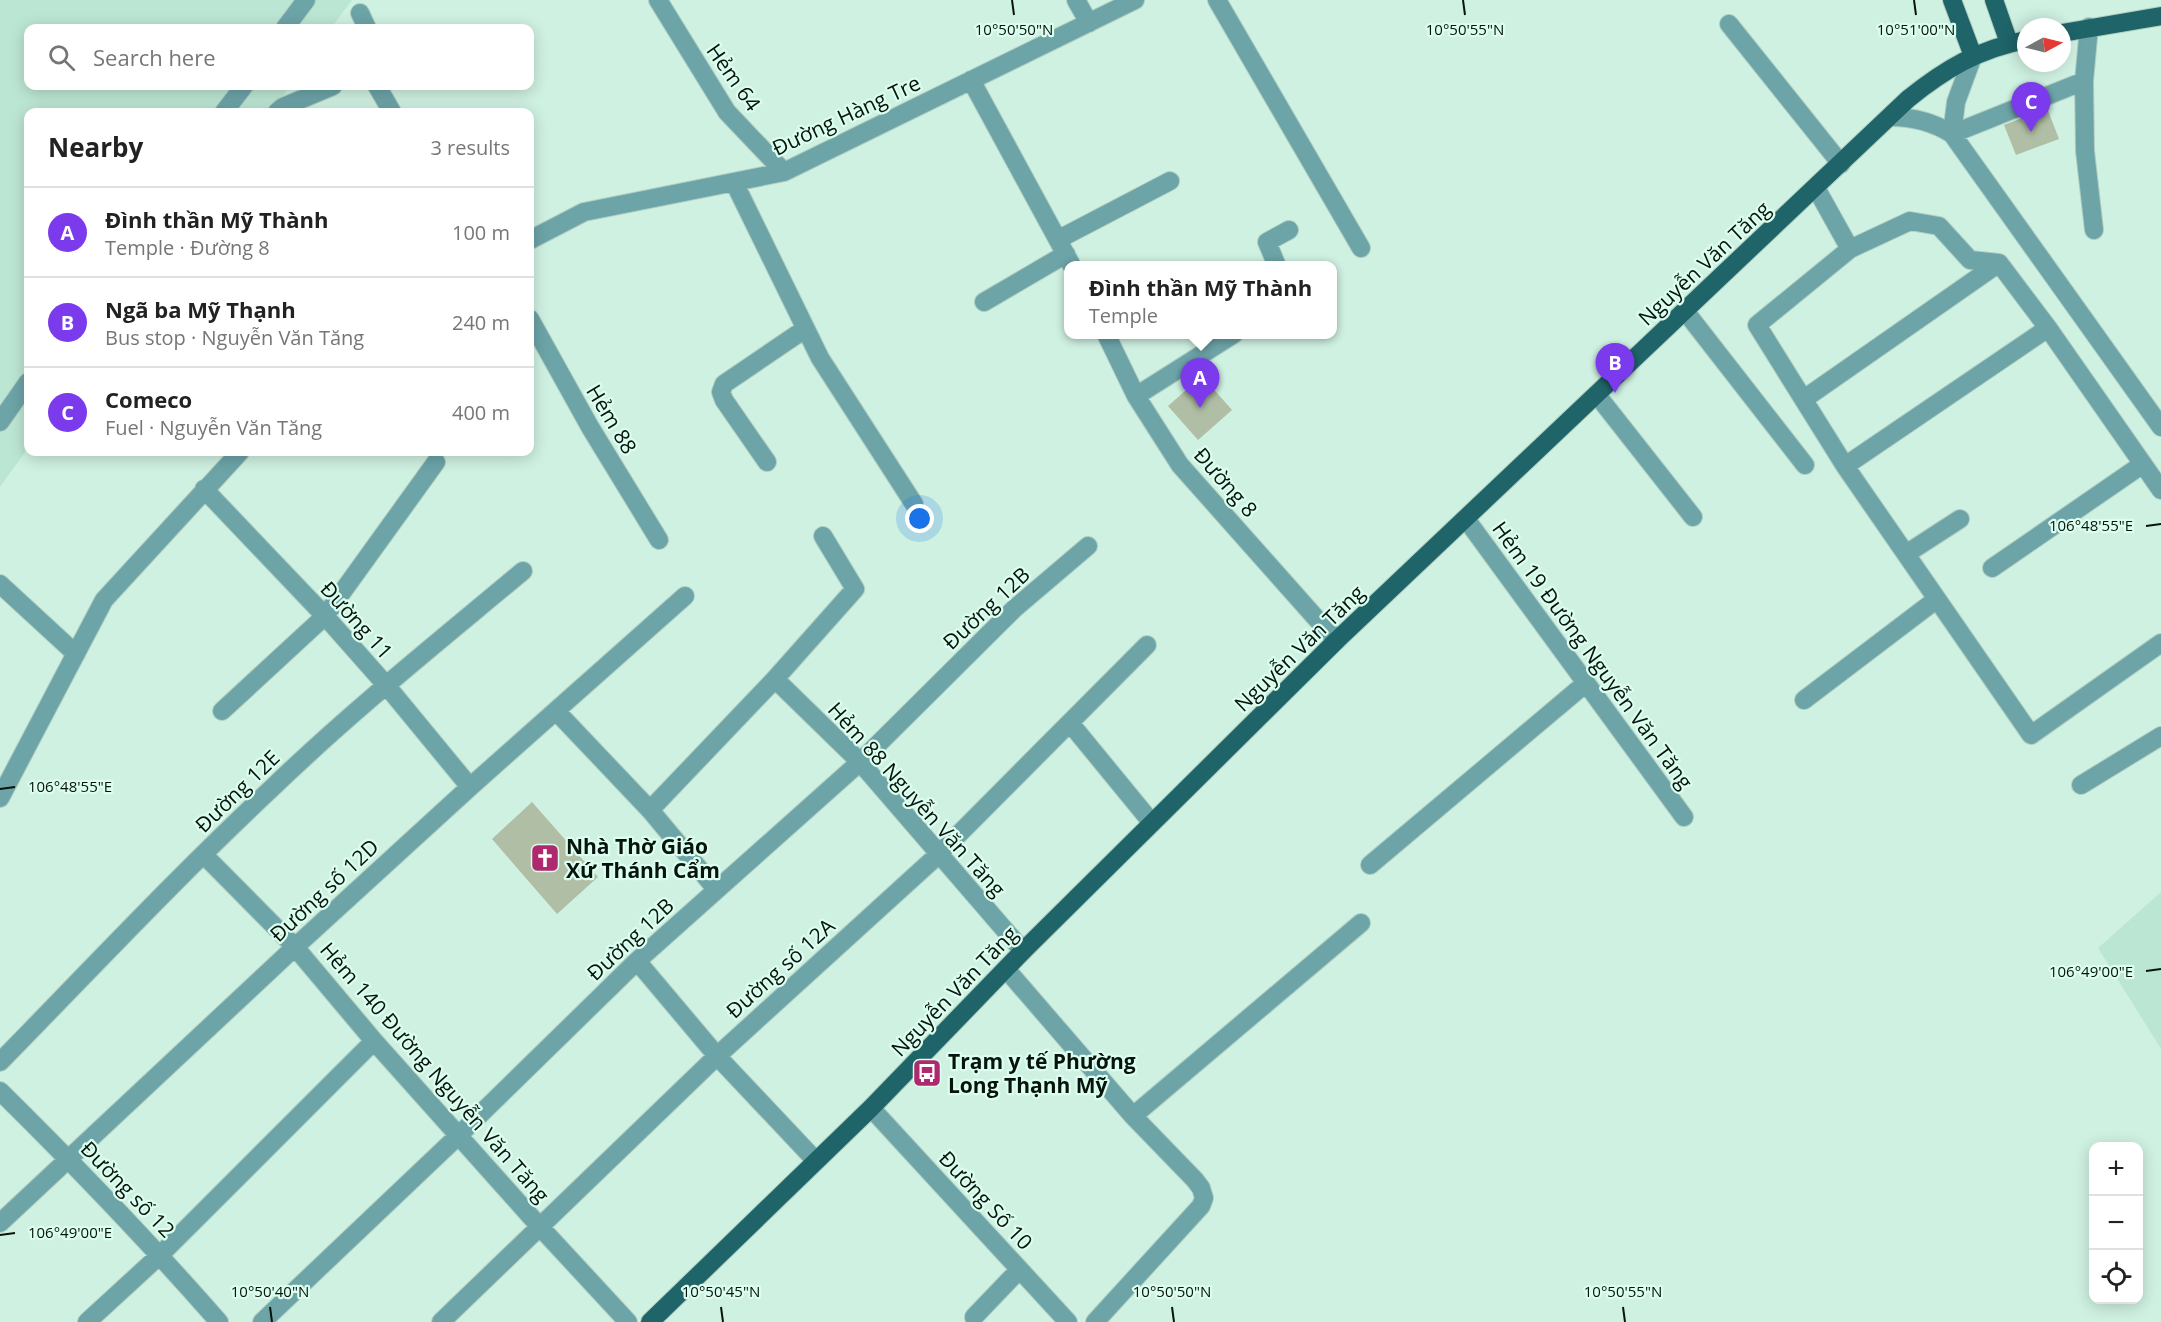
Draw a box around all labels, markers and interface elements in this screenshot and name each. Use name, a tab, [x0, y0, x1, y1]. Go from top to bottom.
north arrow	[2017, 18, 2071, 72]
text: 10°50'50"N	[975, 19, 1053, 39]
text: 10°50'55"N	[1426, 19, 1504, 39]
text: 10°51'00"N	[1877, 19, 1955, 39]
search box	[24, 24, 534, 90]
street label: Hẻm 64	[701, 38, 767, 116]
icon: search	[45, 41, 78, 74]
text: Search here	[93, 42, 216, 72]
street label: Đường Hàng Tre	[767, 68, 925, 162]
pin: C	[2012, 82, 2050, 132]
text: Nearby	[48, 129, 143, 165]
text: 3 results	[430, 134, 510, 161]
street label: Nguyễn Văn Tăng	[1632, 195, 1776, 331]
text: Đình thần Mỹ Thành	[105, 204, 328, 234]
text: A	[61, 219, 74, 246]
text: 100 m	[452, 219, 510, 246]
text: Temple · Đường 8	[105, 234, 270, 261]
popup	[1064, 261, 1337, 339]
text: Đình thần Mỹ Thành	[1089, 272, 1312, 302]
text: Ngã ba Mỹ Thạnh	[105, 294, 296, 324]
text: Temple	[1089, 302, 1158, 329]
text: B	[61, 309, 74, 336]
text: 240 m	[452, 309, 510, 336]
text: Bus stop · Nguyễn Văn Tăng	[105, 324, 364, 351]
pin: B	[1596, 344, 1634, 393]
pin: A	[1180, 358, 1220, 408]
street label: Hẻm 88	[580, 379, 644, 459]
text: Comeco	[105, 384, 192, 414]
text: C	[61, 399, 74, 426]
text: 400 m	[452, 399, 510, 426]
text: Fuel · Nguyễn Văn Tăng	[105, 414, 322, 441]
street label: Đường 8	[1188, 441, 1264, 523]
your location	[905, 504, 934, 533]
text: 106°48'55"E	[2049, 515, 2133, 535]
street label: Hẻm 19 Đường Nguyễn Văn Tăng	[1486, 516, 1700, 794]
street label: Đường 12B	[936, 560, 1036, 656]
street label: Đường 11	[315, 575, 399, 665]
street label: Nguyễn Văn Tăng	[1228, 579, 1370, 717]
street label: Hẻm 88 Nguyễn Văn Tăng	[822, 696, 1012, 902]
street label: Đường 12E	[189, 744, 285, 838]
text: 106°48'55"E	[28, 776, 112, 796]
street label: Đường số 12D	[264, 832, 384, 948]
place label: Nhà Thờ Giáo Xứ Thánh Cẩm	[566, 832, 720, 884]
church icon: Nhà Thờ Giáo Xứ Thánh Cẩm	[529, 842, 561, 874]
street label: Đường 12B	[580, 891, 680, 987]
street label: Đường số 12A	[720, 911, 841, 1024]
street label: Nguyễn Văn Tăng	[885, 920, 1023, 1062]
street label: Hẻm 140 Đường Nguyễn Văn Tăng	[314, 936, 556, 1208]
text: 106°49'00"E	[2049, 961, 2133, 981]
place label: Trạm y tế Phường Long Thạnh Mỹ	[948, 1047, 1136, 1099]
bus stop icon: Trạm y tế Phường Long Thạnh Mỹ	[911, 1057, 943, 1089]
street label: Đường số 12	[75, 1135, 181, 1243]
map controls	[2089, 1142, 2143, 1304]
button: +	[2089, 1142, 2143, 1196]
street label: Đường Số 10	[933, 1145, 1039, 1255]
button: −	[2089, 1196, 2143, 1250]
text: 106°49'00"E	[28, 1222, 112, 1242]
button: locate	[2089, 1250, 2143, 1304]
text: 10°50'40"N	[231, 1281, 309, 1301]
text: 10°50'45"N	[682, 1281, 760, 1301]
text: 10°50'50"N	[1133, 1281, 1211, 1301]
text: 10°50'55"N	[1584, 1281, 1662, 1301]

